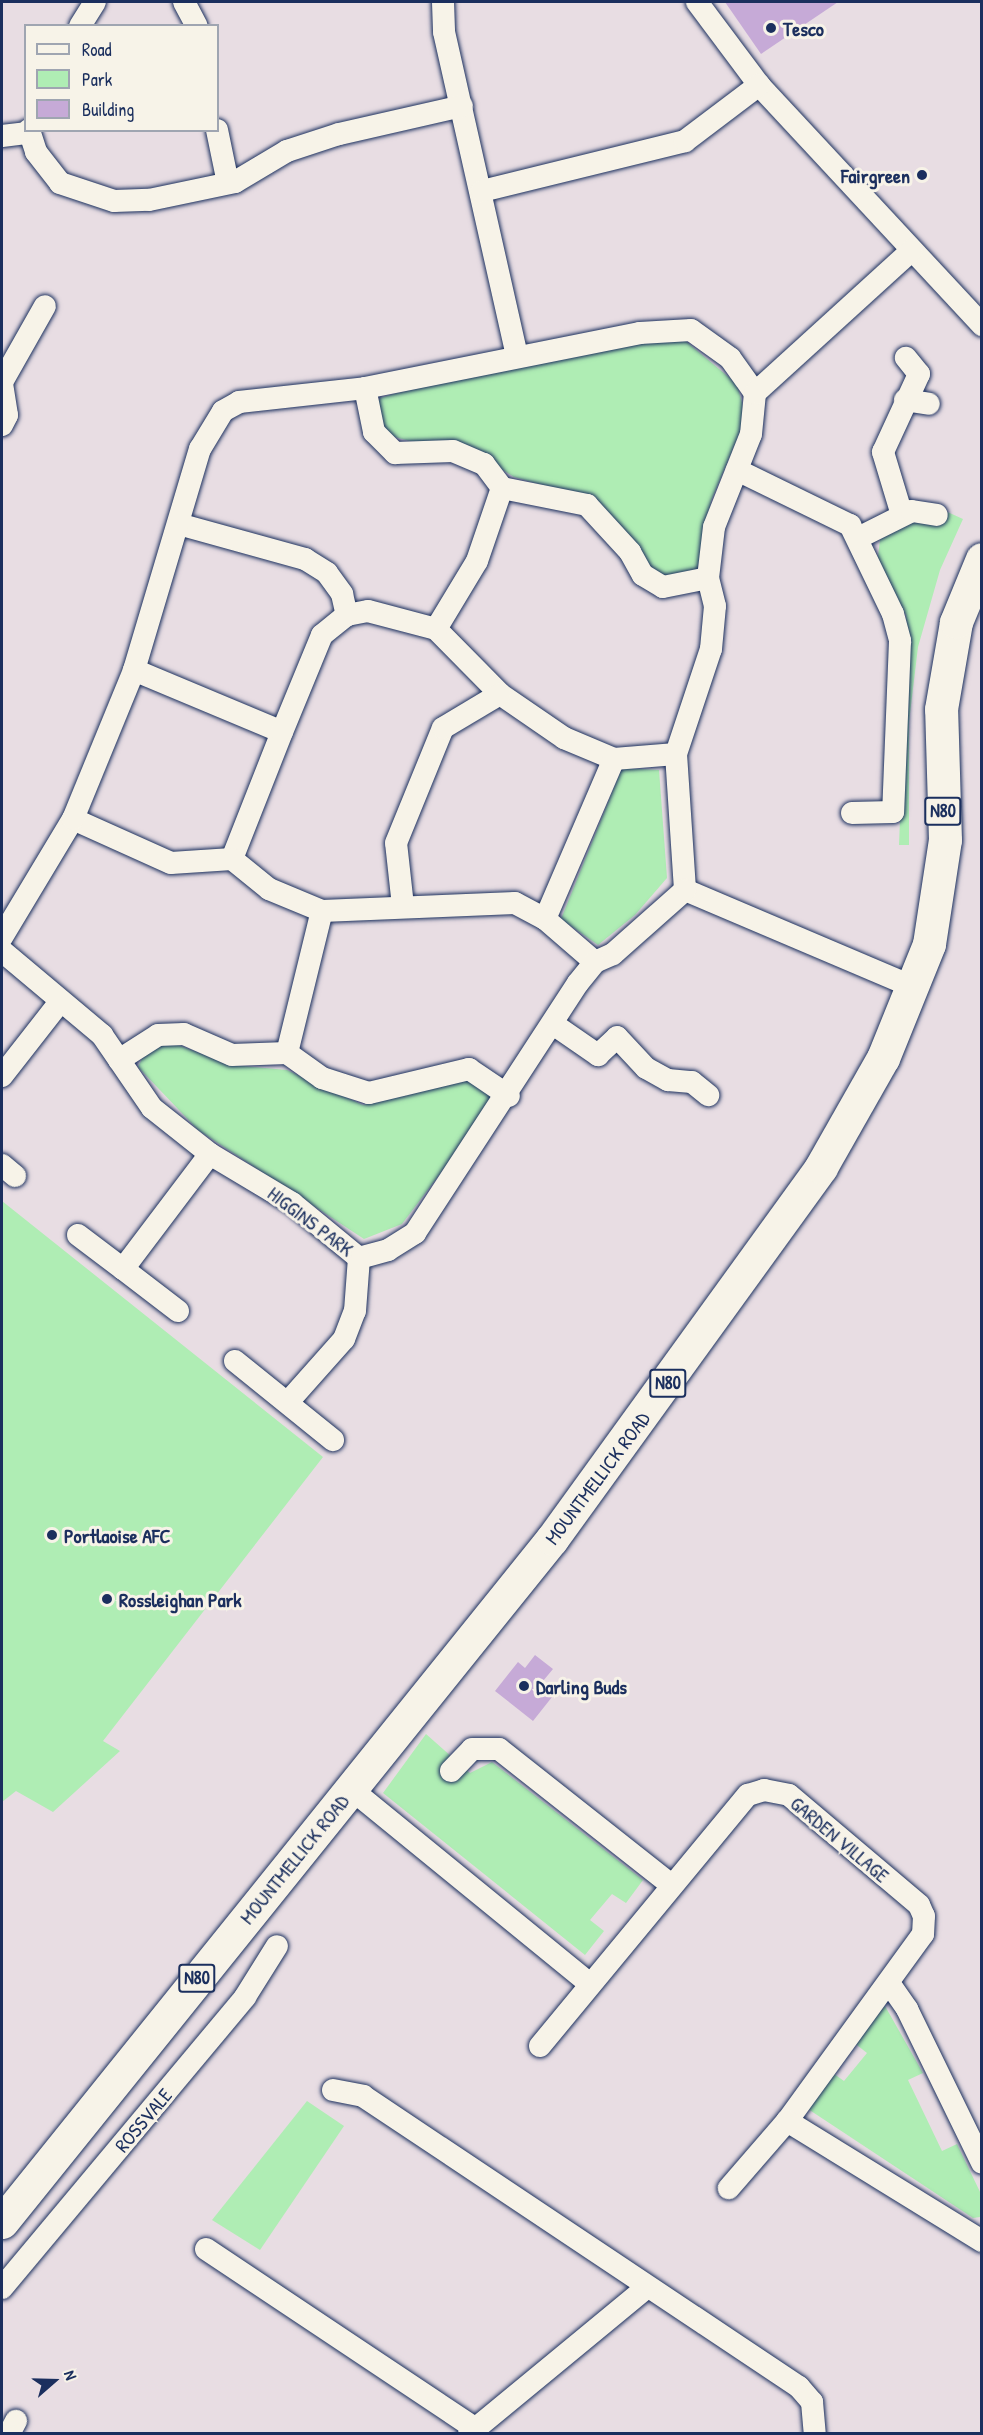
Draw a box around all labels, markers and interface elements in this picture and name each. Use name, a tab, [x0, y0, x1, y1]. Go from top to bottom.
place label: Tesco	[783, 16, 824, 40]
marker: Tesco	[764, 21, 778, 35]
legend	[24, 24, 219, 132]
text: Road	[82, 37, 112, 62]
text: Park	[82, 67, 112, 92]
text: Building	[82, 97, 134, 122]
place label: Fairgreen	[841, 163, 910, 187]
marker: Fairgreen	[915, 168, 929, 182]
road number: N80	[924, 796, 962, 826]
street label: HIGGINS PARK	[263, 1181, 359, 1261]
road number: N80	[648, 1368, 688, 1398]
street label: MOUNTMELLICK ROAD	[539, 1407, 655, 1549]
place label: Portlaoise AFC	[64, 1523, 170, 1547]
marker: Portlaoise AFC	[45, 1528, 59, 1542]
place label: Rossleighan Park	[119, 1587, 242, 1611]
marker: Rossleighan Park	[100, 1592, 114, 1606]
place label: Darling Buds	[536, 1674, 627, 1698]
marker: Darling Buds	[517, 1679, 531, 1693]
street label: MOUNTMELLICK ROAD	[234, 1789, 354, 1929]
street label: GARDEN VILLAGE	[786, 1791, 894, 1887]
road number: N80	[178, 1963, 216, 1993]
street label: ROSSVALE	[109, 2083, 177, 2157]
north arrow	[24, 2351, 84, 2411]
text: N	[59, 2367, 83, 2383]

